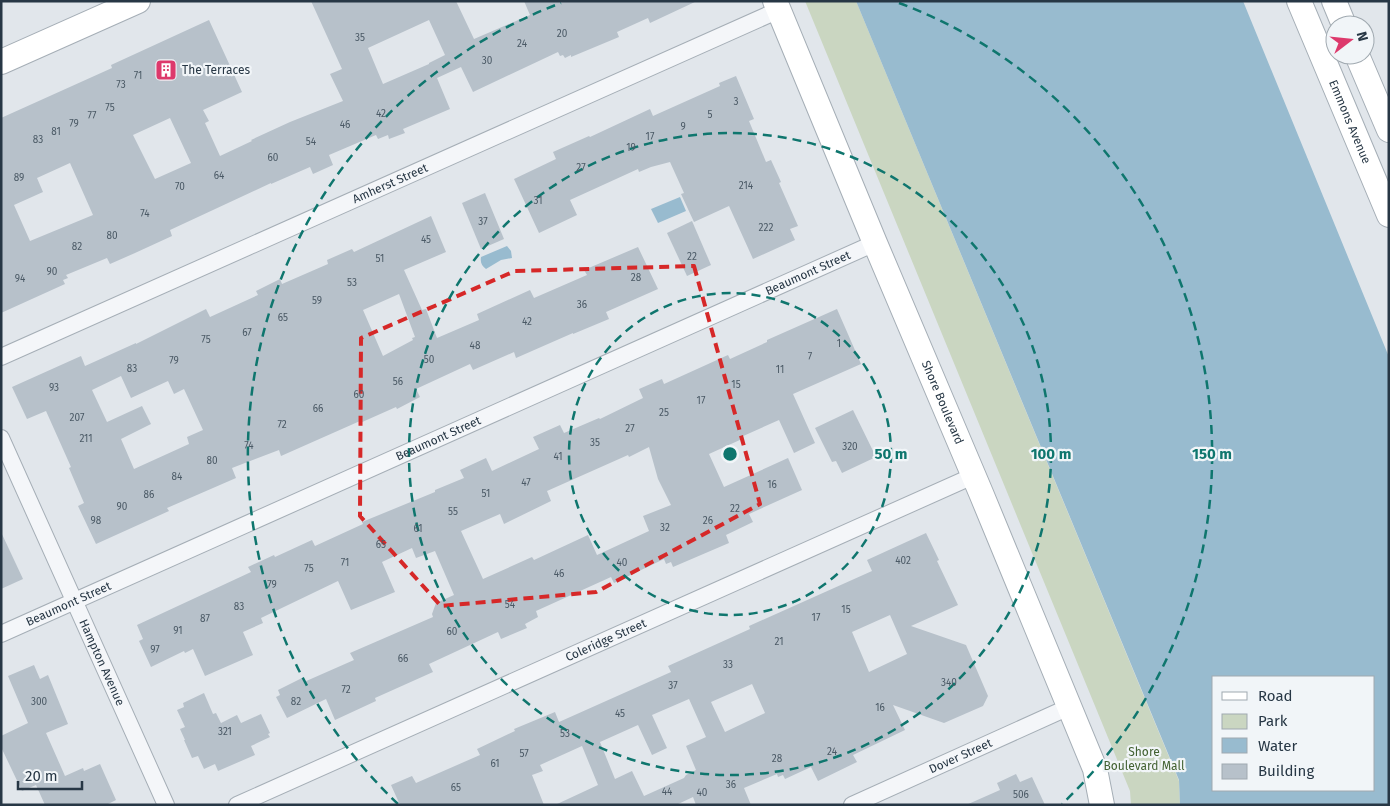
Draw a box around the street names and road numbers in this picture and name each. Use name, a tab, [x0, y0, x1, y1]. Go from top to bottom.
street label: Emmons Avenue	[1326, 78, 1374, 166]
street label: Amherst Street	[350, 160, 430, 206]
street label: Beaumont Street	[763, 248, 853, 298]
street label: Shore Boulevard	[919, 358, 967, 446]
street label: Beaumont Street	[394, 413, 484, 464]
street label: Beaumont Street	[24, 578, 114, 629]
street label: Coleridge Street	[563, 616, 649, 664]
street label: Hampton Avenue	[76, 617, 127, 708]
street label: Dover Street	[927, 735, 995, 776]

